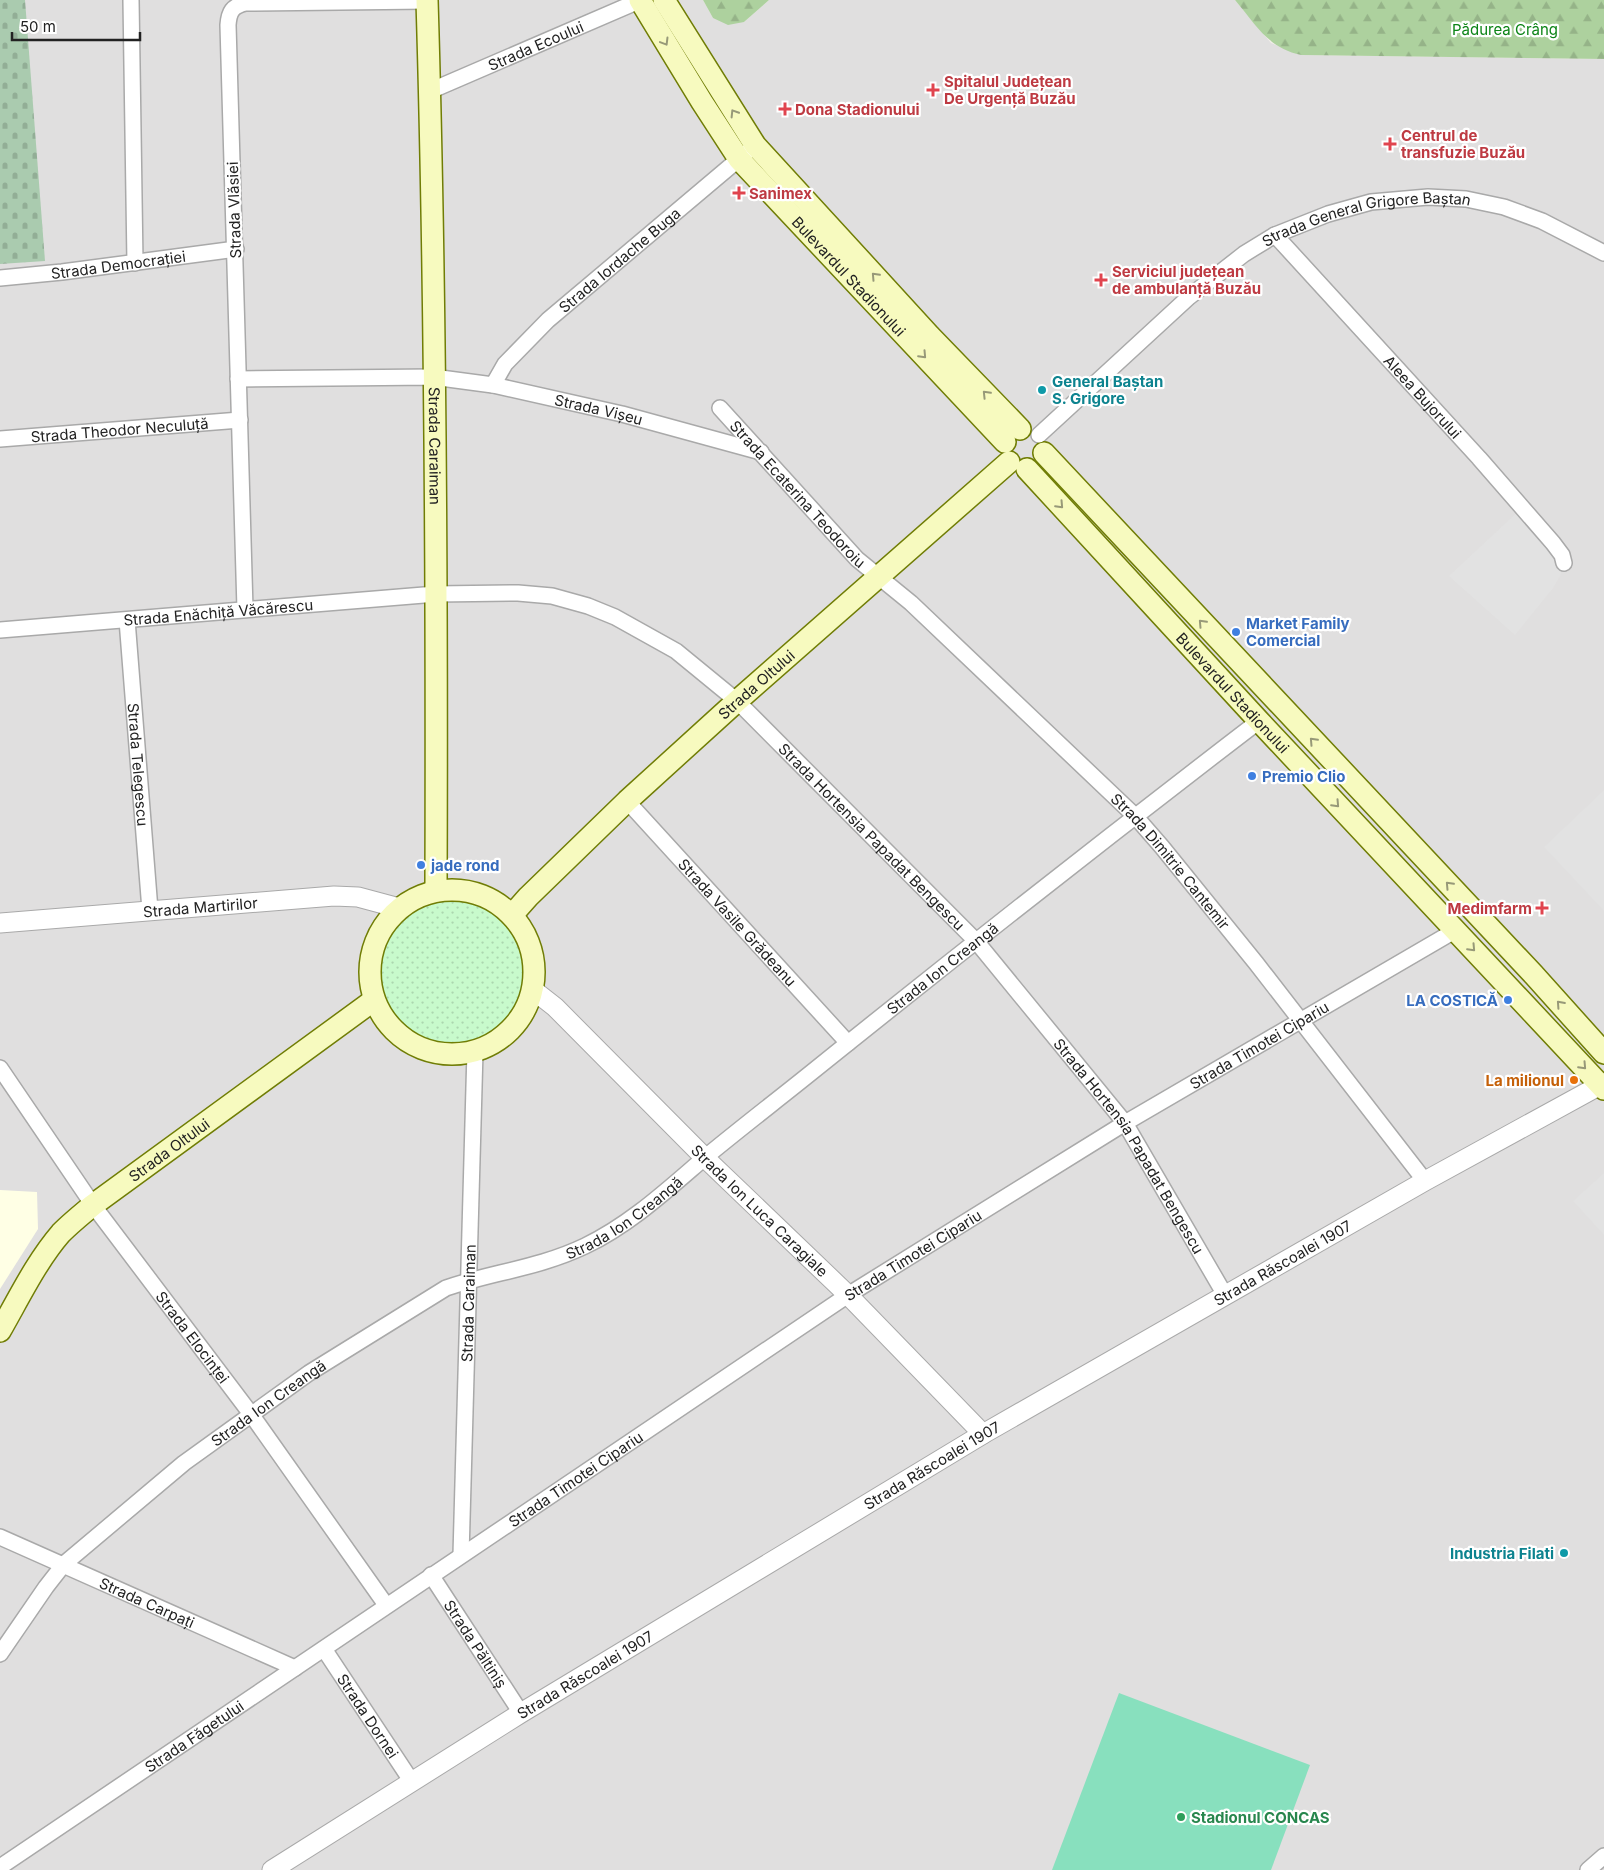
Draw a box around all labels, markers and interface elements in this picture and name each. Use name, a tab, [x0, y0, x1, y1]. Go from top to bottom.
scale bar	[12, 10, 140, 42]
text: 50 m	[20, 17, 56, 36]
street label: Strada Ecoului	[485, 17, 586, 74]
park label: Pădurea Crâng	[1452, 20, 1558, 39]
one-way arrow	[659, 36, 669, 45]
place label: Spitalul Județean De Urgență Buzău	[944, 72, 1076, 108]
marker: Spitalul Județean De Urgență Buzău	[926, 83, 940, 97]
place label: Dona Stadionului	[795, 100, 920, 119]
marker: Dona Stadionului	[779, 103, 791, 115]
one-way arrow	[731, 110, 741, 119]
place label: Centrul de transfuzie Buzău	[1401, 126, 1525, 162]
marker: Centrul de transfuzie Buzău	[1383, 137, 1397, 151]
street label: Strada Vlăsiei	[223, 161, 245, 259]
place label: Sanimex	[749, 184, 812, 203]
marker: Sanimex	[733, 187, 745, 199]
street label: Strada General Grigore Baștan	[1258, 187, 1473, 250]
street label: Strada Iordache Buga	[555, 203, 684, 317]
street label: Bulevardul Stadionului	[788, 212, 910, 340]
street label: Strada Democrației	[50, 246, 187, 283]
place label: Serviciul județean de ambulanță Buzău	[1112, 262, 1261, 298]
one-way arrow	[872, 272, 881, 281]
marker: Serviciul județean de ambulanță Buzău	[1094, 273, 1108, 287]
one-way arrow	[917, 350, 926, 359]
street label: Aleea Bujorului	[1380, 351, 1466, 442]
place label: General Baștan S. Grigore	[1052, 372, 1163, 408]
marker: General Baștan S. Grigore	[1036, 384, 1048, 396]
street label: Strada Caraiman	[425, 387, 445, 505]
street label: Strada Vișeu	[553, 390, 645, 429]
one-way arrow	[983, 391, 992, 400]
street label: Strada Theodor Neculuță	[30, 413, 209, 446]
street label: Strada Ecaterina Teodoroiu	[726, 416, 870, 572]
one-way arrow	[1054, 499, 1063, 508]
street label: Strada Enăchiță Văcărescu	[123, 595, 314, 629]
place label: Market Family Comercial	[1246, 614, 1350, 650]
one-way arrow	[1199, 620, 1208, 629]
marker: Market Family Comercial	[1230, 626, 1242, 638]
street label: Bulevardul Stadionului	[1173, 628, 1294, 757]
street label: Strada Oltului	[714, 646, 798, 723]
street label: Strada Telegescu	[124, 702, 153, 827]
one-way arrow	[1310, 738, 1319, 747]
street label: Strada Hortensia Papadat Bengescu	[775, 739, 969, 934]
place label: Premio Clio	[1262, 767, 1345, 786]
marker: Premio Clio	[1246, 770, 1258, 782]
street label: Strada Dimitrie Cantemir	[1107, 789, 1234, 933]
one-way arrow	[1330, 798, 1339, 807]
street label: Strada Vasile Grădeanu	[675, 854, 801, 990]
place label: jade rond	[430, 856, 499, 875]
marker: jade rond	[415, 859, 427, 871]
one-way arrow	[1446, 882, 1455, 891]
street label: Strada Martirilor	[142, 893, 259, 921]
place label: Medimfarm	[1448, 899, 1532, 918]
marker: Medimfarm	[1536, 902, 1548, 914]
street label: Strada Ion Creangă	[883, 918, 1002, 1018]
one-way arrow	[1466, 942, 1475, 951]
place label: LA COSTICĂ	[1406, 991, 1498, 1010]
marker: LA COSTICĂ	[1502, 994, 1514, 1006]
street label: Strada Timotei Cipariu	[1186, 997, 1332, 1093]
one-way arrow	[1556, 1001, 1565, 1010]
street label: Strada Hortensia Papadat Bengescu	[1050, 1034, 1208, 1257]
one-way arrow	[1577, 1061, 1586, 1070]
place label: La milionul	[1485, 1071, 1564, 1090]
marker: La milionul	[1568, 1074, 1580, 1086]
street label: Strada Oltului	[125, 1114, 213, 1186]
street label: Strada Ion Luca Caragiale	[687, 1140, 832, 1281]
street label: Strada Ion Creangă	[563, 1172, 686, 1263]
street label: Strada Timotei Cipariu	[840, 1205, 985, 1305]
street label: Strada Răscoalei 1907	[1210, 1216, 1355, 1310]
street label: Strada Caraiman	[457, 1244, 479, 1362]
street label: Strada Elocinței	[152, 1287, 234, 1387]
street label: Strada Ion Creangă	[207, 1355, 329, 1450]
street label: Strada Răscoalei 1907	[860, 1417, 1003, 1513]
street label: Strada Timotei Cipariu	[504, 1427, 646, 1531]
place label: Industria Filati	[1450, 1544, 1554, 1563]
marker: Industria Filati	[1558, 1547, 1570, 1559]
street label: Strada Carpați	[97, 1573, 198, 1632]
street label: Strada Păltiniș	[440, 1596, 511, 1691]
street label: Strada Răscoalei 1907	[513, 1626, 657, 1723]
street label: Strada Dornei	[333, 1670, 403, 1762]
street label: Strada Făgetului	[141, 1696, 247, 1776]
place label: Stadionul CONCAS	[1191, 1808, 1330, 1827]
marker: Stadionul CONCAS	[1175, 1811, 1187, 1823]

